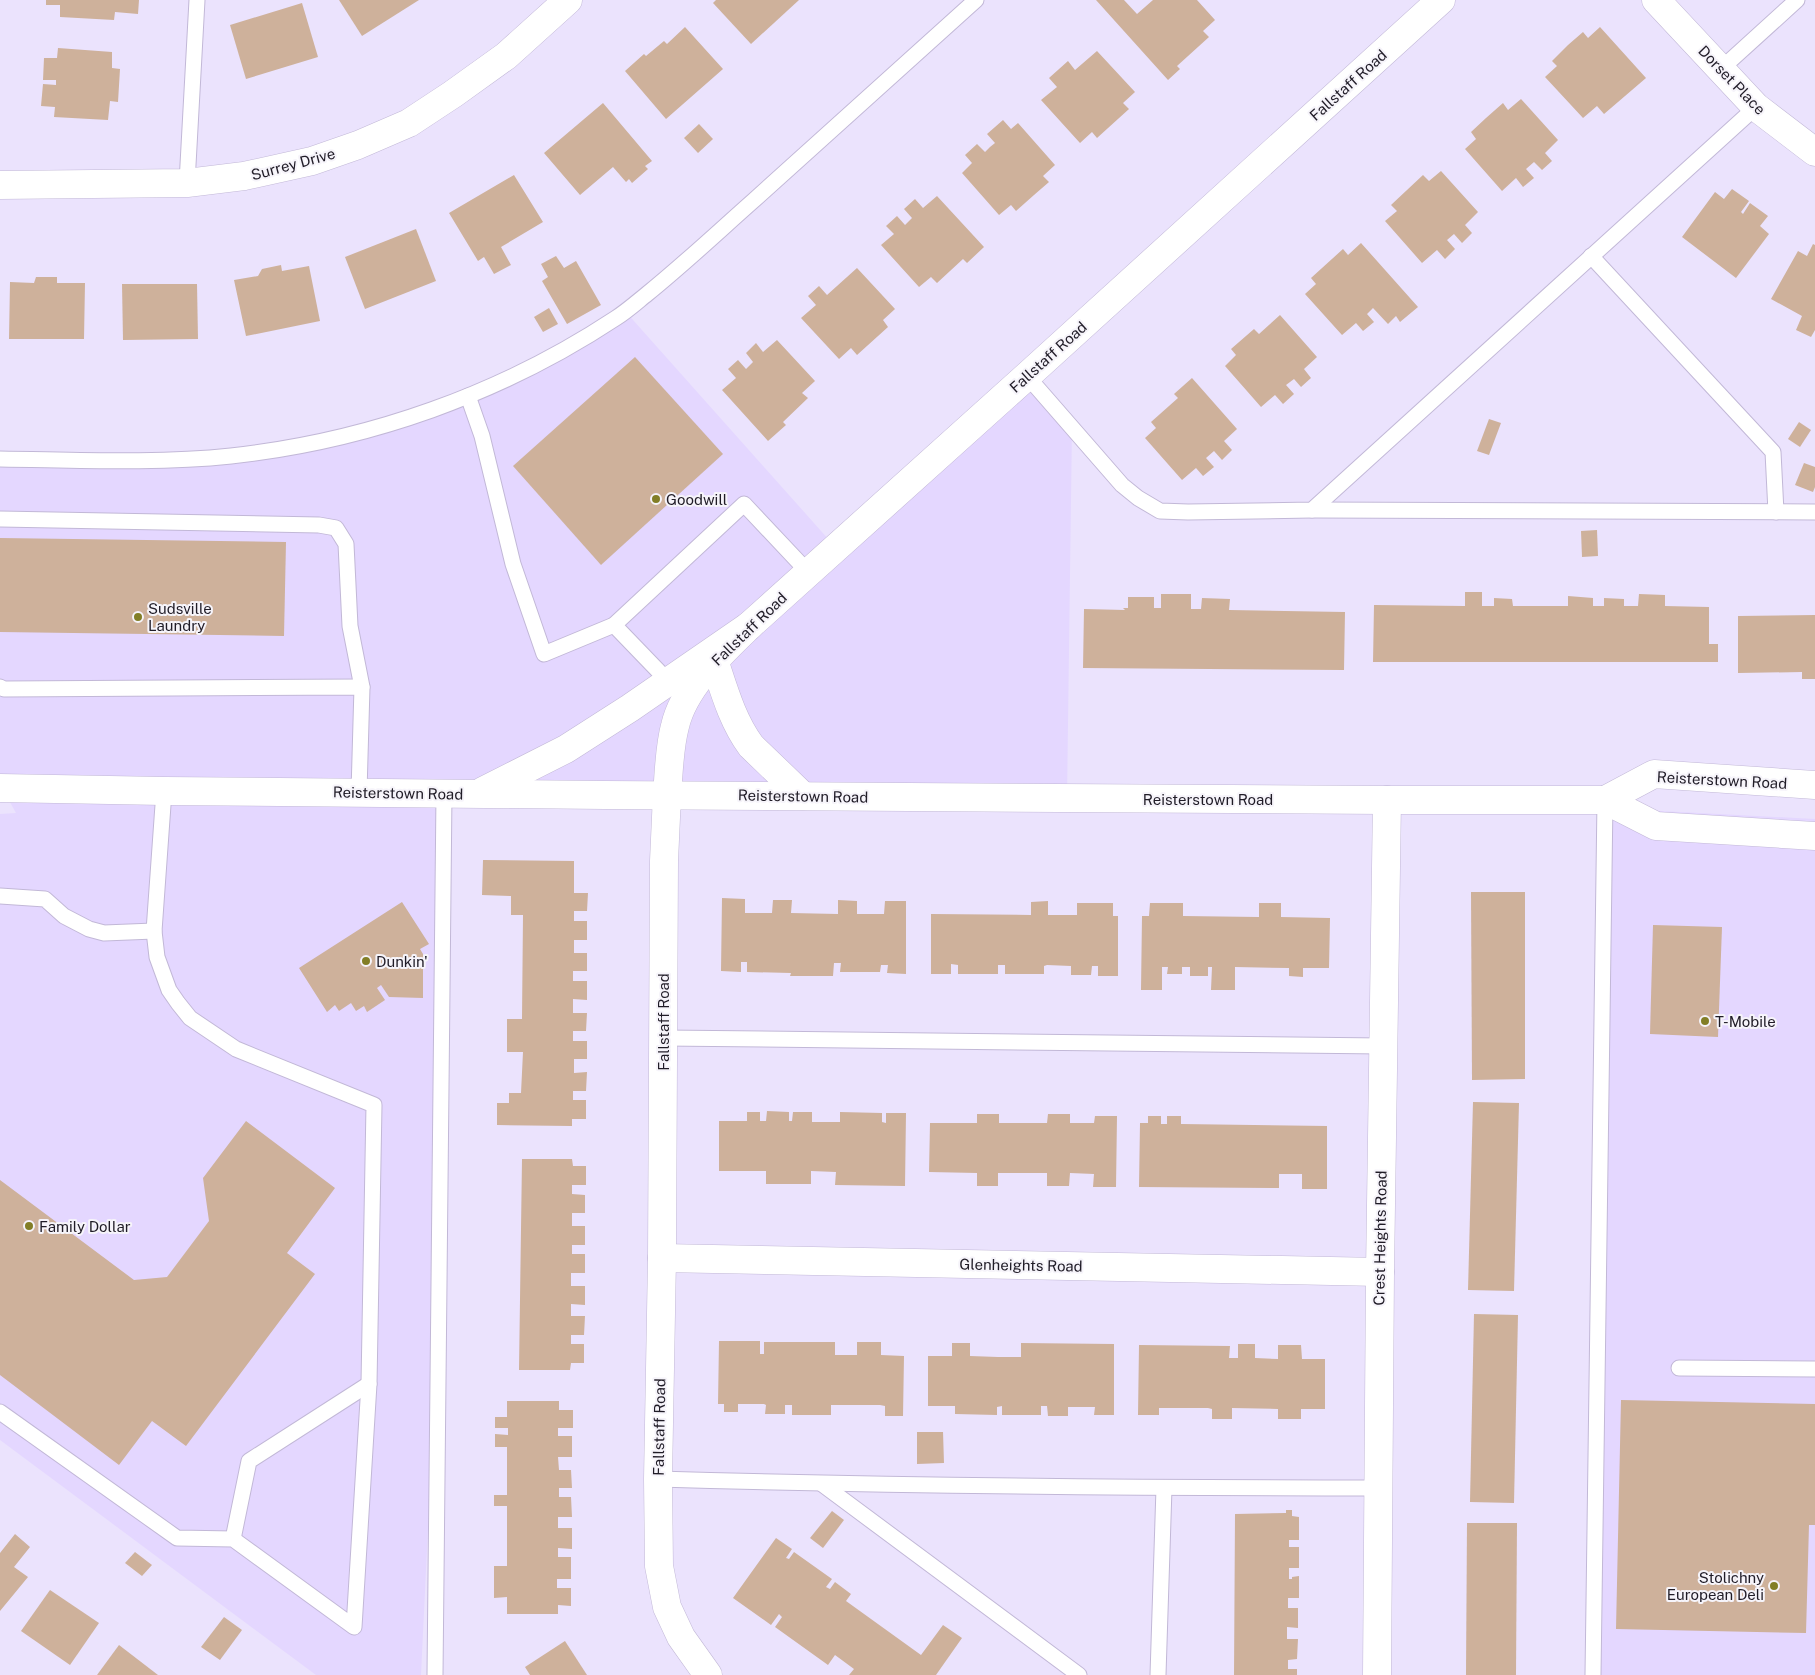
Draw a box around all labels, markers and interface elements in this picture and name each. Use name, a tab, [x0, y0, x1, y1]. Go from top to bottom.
street label: Dorset Place	[1695, 42, 1769, 118]
street label: Fallstaff Road	[1306, 46, 1390, 124]
street label: Surrey Drive	[249, 145, 337, 183]
street label: Fallstaff Road	[1006, 318, 1090, 396]
place label: Goodwill	[666, 491, 727, 508]
marker: Goodwill	[650, 493, 662, 505]
street label: Fallstaff Road	[708, 589, 790, 669]
place label: Sudsville Laundry	[148, 600, 212, 634]
marker: Sudsville Laundry	[132, 611, 144, 623]
street label: Reisterstown Road	[1656, 768, 1788, 792]
street label: Reisterstown Road	[333, 783, 463, 803]
street label: Reisterstown Road	[738, 786, 868, 806]
street label: Reisterstown Road	[1143, 791, 1273, 808]
place label: Dunkin'	[376, 953, 428, 970]
marker: Dunkin'	[360, 955, 372, 967]
street label: Fallstaff Road	[655, 973, 672, 1071]
place label: T-Mobile	[1715, 1013, 1776, 1030]
marker: T-Mobile	[1699, 1015, 1711, 1027]
street label: Crest Heights Road	[1370, 1170, 1390, 1306]
place label: Family Dollar	[39, 1218, 131, 1235]
marker: Family Dollar	[23, 1220, 35, 1232]
street label: Glenheights Road	[959, 1255, 1083, 1275]
street label: Fallstaff Road	[650, 1378, 668, 1476]
place label: Stolichny European Deli	[1667, 1569, 1764, 1603]
marker: Stolichny European Deli	[1768, 1580, 1780, 1592]

